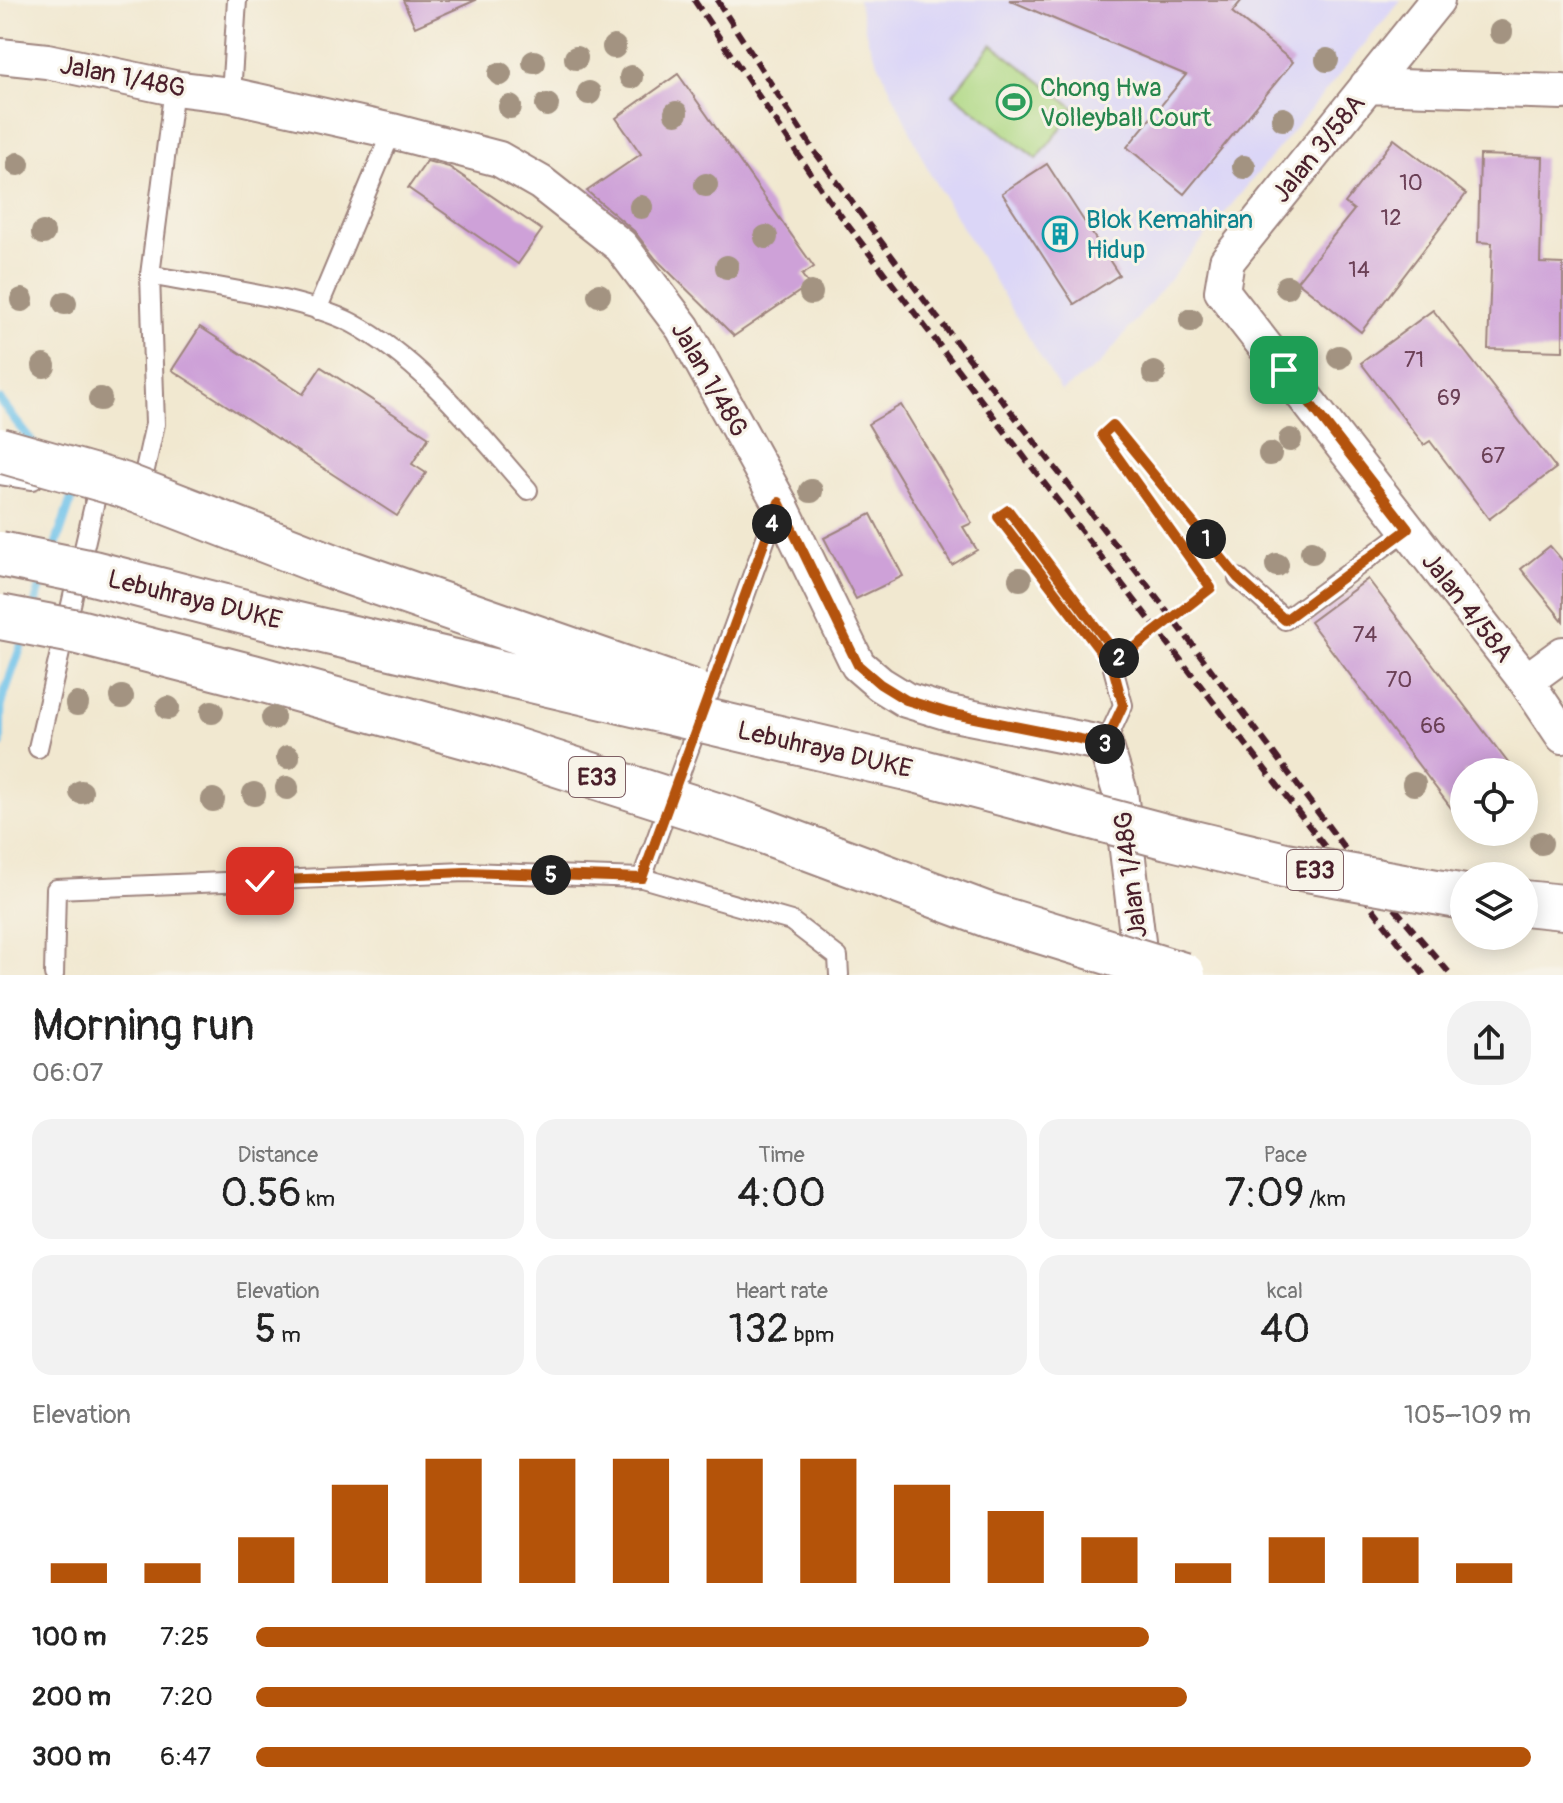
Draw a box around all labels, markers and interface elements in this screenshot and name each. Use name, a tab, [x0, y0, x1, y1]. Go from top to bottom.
street label: Jalan 1/48G	[57, 49, 188, 105]
place label: Chong Hwa Volleyball Court	[1040, 72, 1212, 134]
sports icon: Chong Hwa Volleyball Court	[995, 83, 1033, 121]
street label: Jalan 3/58A	[1265, 88, 1372, 209]
house number: 10	[1399, 169, 1423, 197]
place label: Blok Kemahiran Hidup	[1086, 204, 1253, 266]
house number: 12	[1381, 204, 1401, 232]
building icon: Blok Kemahiran Hidup	[1041, 215, 1079, 253]
house number: 14	[1348, 256, 1370, 284]
street label: Jalan 1/48G	[663, 316, 755, 443]
pin	[1250, 336, 1318, 404]
house number: 71	[1404, 346, 1424, 374]
icon: arrive	[1262, 348, 1306, 392]
house number: 69	[1437, 384, 1461, 412]
house number: 67	[1481, 442, 1505, 470]
pin: 4	[752, 504, 792, 544]
text: 4	[766, 510, 778, 538]
pin: 1	[1186, 519, 1226, 559]
text: 1	[1202, 525, 1210, 553]
street label: Jalan 4/58A	[1414, 546, 1520, 669]
street label: Lebuhraya DUKE	[104, 563, 285, 637]
house number: 74	[1353, 621, 1377, 649]
pin: 2	[1099, 638, 1139, 678]
text: 2	[1113, 644, 1125, 672]
house number: 70	[1386, 666, 1412, 694]
house number: 66	[1420, 712, 1446, 740]
street label: Lebuhraya DUKE	[734, 714, 915, 786]
pin: 3	[1085, 724, 1125, 764]
text: 3	[1099, 730, 1111, 758]
road number: E33	[569, 757, 625, 797]
map controls	[1450, 758, 1538, 950]
button: locate	[1450, 758, 1538, 846]
street label: Jalan 1/48G	[1107, 810, 1155, 940]
pin	[226, 847, 294, 915]
road number: E33	[1287, 850, 1343, 890]
pin: 5	[531, 855, 571, 895]
icon: check	[238, 859, 282, 903]
text: 5	[545, 861, 557, 889]
button: layers	[1450, 862, 1538, 950]
text: Morning run	[32, 999, 255, 1054]
button: share	[1447, 1001, 1531, 1085]
text: 06:07	[32, 1057, 103, 1089]
text: Distance	[238, 1141, 318, 1169]
text: Time	[759, 1141, 804, 1169]
text: Pace	[1263, 1141, 1307, 1169]
text: 0.56	[221, 1169, 302, 1218]
text: 4:00	[737, 1169, 826, 1218]
text: 7:09	[1225, 1169, 1304, 1218]
text: km	[302, 1185, 335, 1213]
text: /km	[1304, 1185, 1346, 1213]
text: Elevation	[236, 1277, 320, 1305]
text: Heart rate	[735, 1277, 828, 1305]
text: kcal	[1267, 1277, 1303, 1305]
text: 5	[255, 1305, 277, 1354]
text: 132	[729, 1305, 789, 1354]
text: 40	[1260, 1305, 1310, 1354]
text: m	[277, 1321, 301, 1349]
text: bpm	[789, 1321, 834, 1349]
text: Elevation	[32, 1399, 131, 1431]
text: 105–109 m	[1404, 1399, 1531, 1431]
text: 100 m	[32, 1621, 106, 1653]
text: 7:25	[160, 1621, 209, 1653]
text: 200 m	[32, 1681, 111, 1713]
text: 7:20	[160, 1681, 213, 1713]
text: 300 m	[32, 1741, 111, 1773]
text: 6:47	[160, 1741, 211, 1773]

